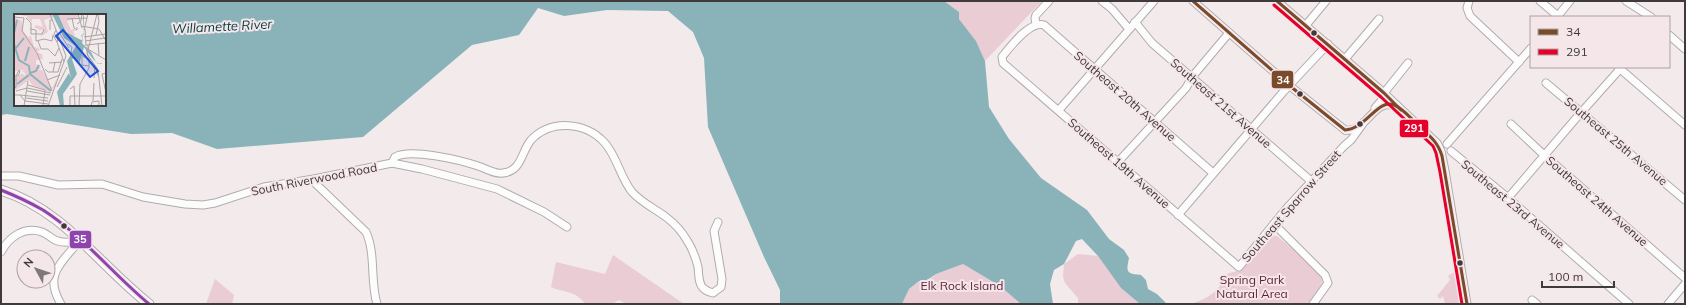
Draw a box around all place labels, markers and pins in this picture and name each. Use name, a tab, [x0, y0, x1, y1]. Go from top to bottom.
unlabelled marker	[1309, 28, 1319, 38]
unlabelled marker	[1295, 89, 1305, 99]
unlabelled marker	[1355, 119, 1365, 129]
unlabelled marker	[59, 221, 69, 231]
unlabelled marker	[1455, 258, 1465, 268]

